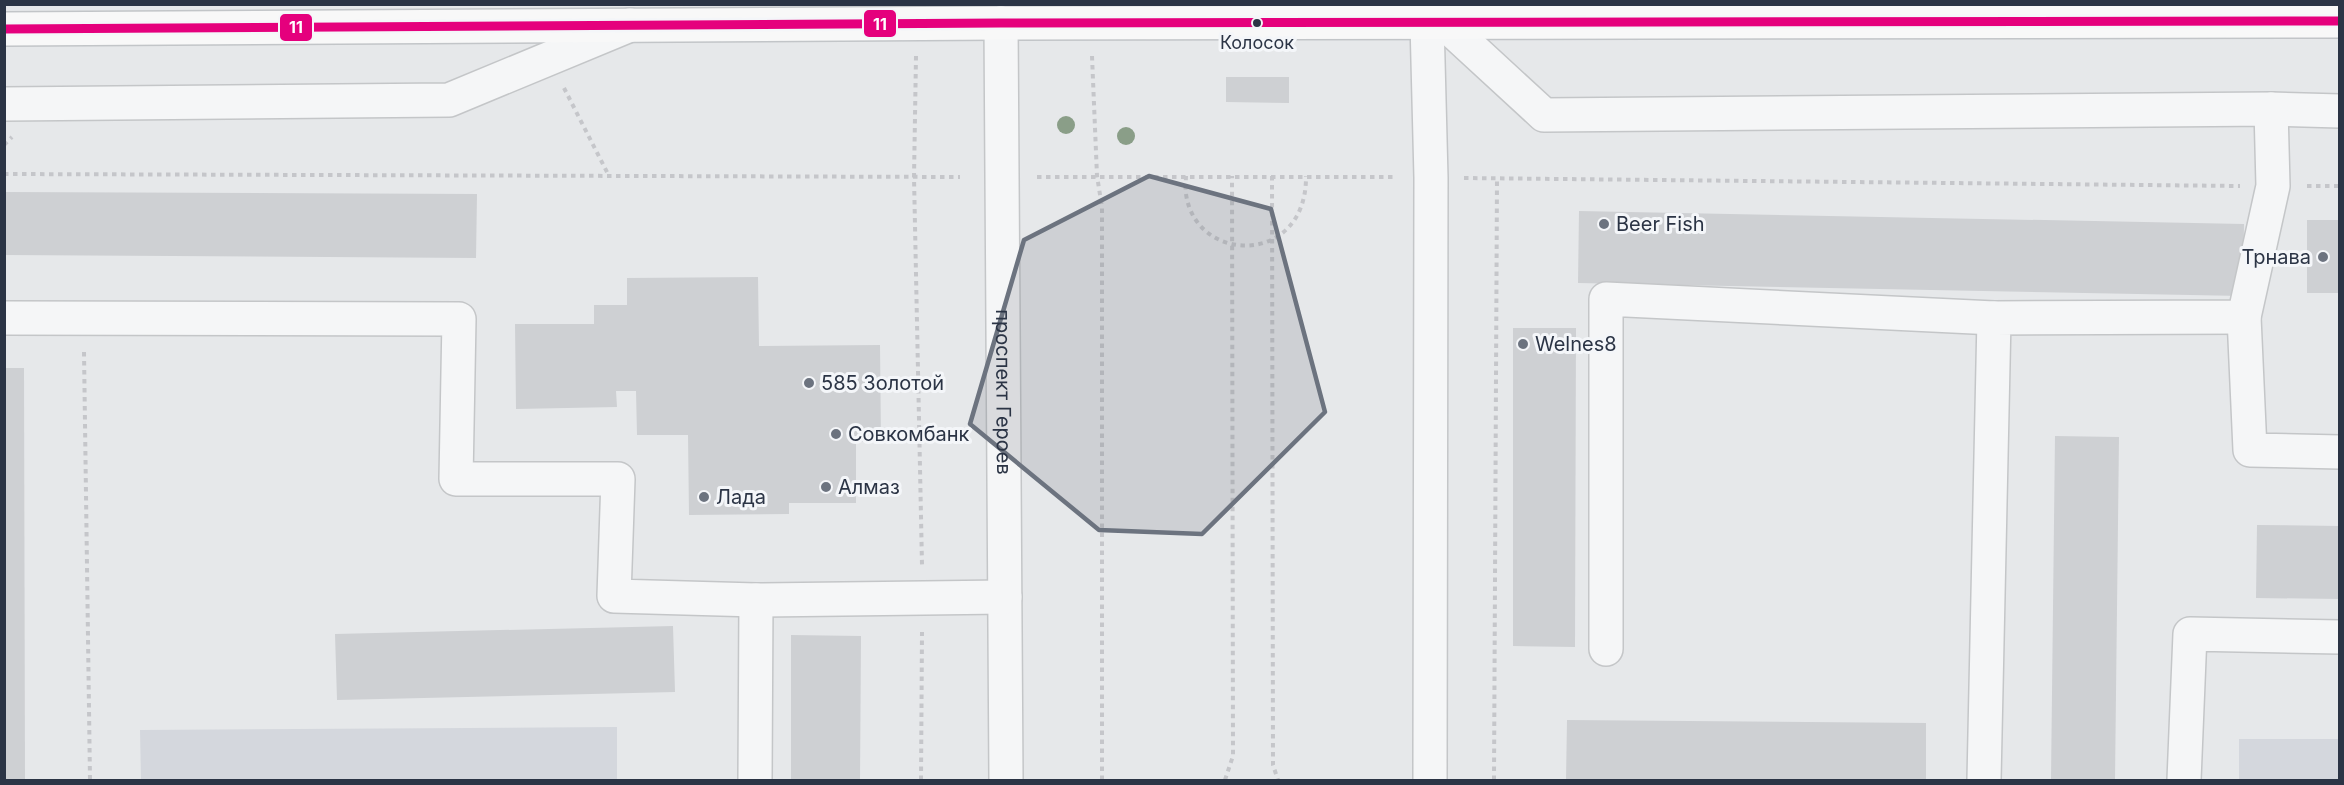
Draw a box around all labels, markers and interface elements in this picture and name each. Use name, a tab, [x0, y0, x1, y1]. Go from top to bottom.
line badge: 11	[863, 9, 897, 38]
line badge: 11	[279, 13, 313, 42]
text: 11	[873, 14, 887, 34]
text: 11	[289, 17, 303, 37]
marker: Колосок	[1251, 17, 1263, 29]
place label: Колосок	[1220, 32, 1294, 53]
place label: Beer Fish	[1616, 212, 1705, 236]
marker: Beer Fish	[1597, 217, 1611, 231]
place label: Трнава	[2241, 245, 2311, 269]
marker: Трнава	[2316, 250, 2330, 264]
street label: проспект Героев	[991, 309, 1016, 475]
place label: Welnes8	[1535, 332, 1617, 356]
marker: Welnes8	[1516, 337, 1530, 351]
place label: 585 Золотой	[821, 371, 944, 395]
marker: 585 Золотой	[802, 376, 816, 390]
place label: Совкомбанк	[848, 422, 970, 446]
marker: Совкомбанк	[829, 427, 843, 441]
place label: Алмаз	[838, 475, 900, 499]
marker: Алмаз	[819, 480, 833, 494]
place label: Лада	[716, 485, 766, 509]
marker: Лада	[697, 490, 711, 504]

